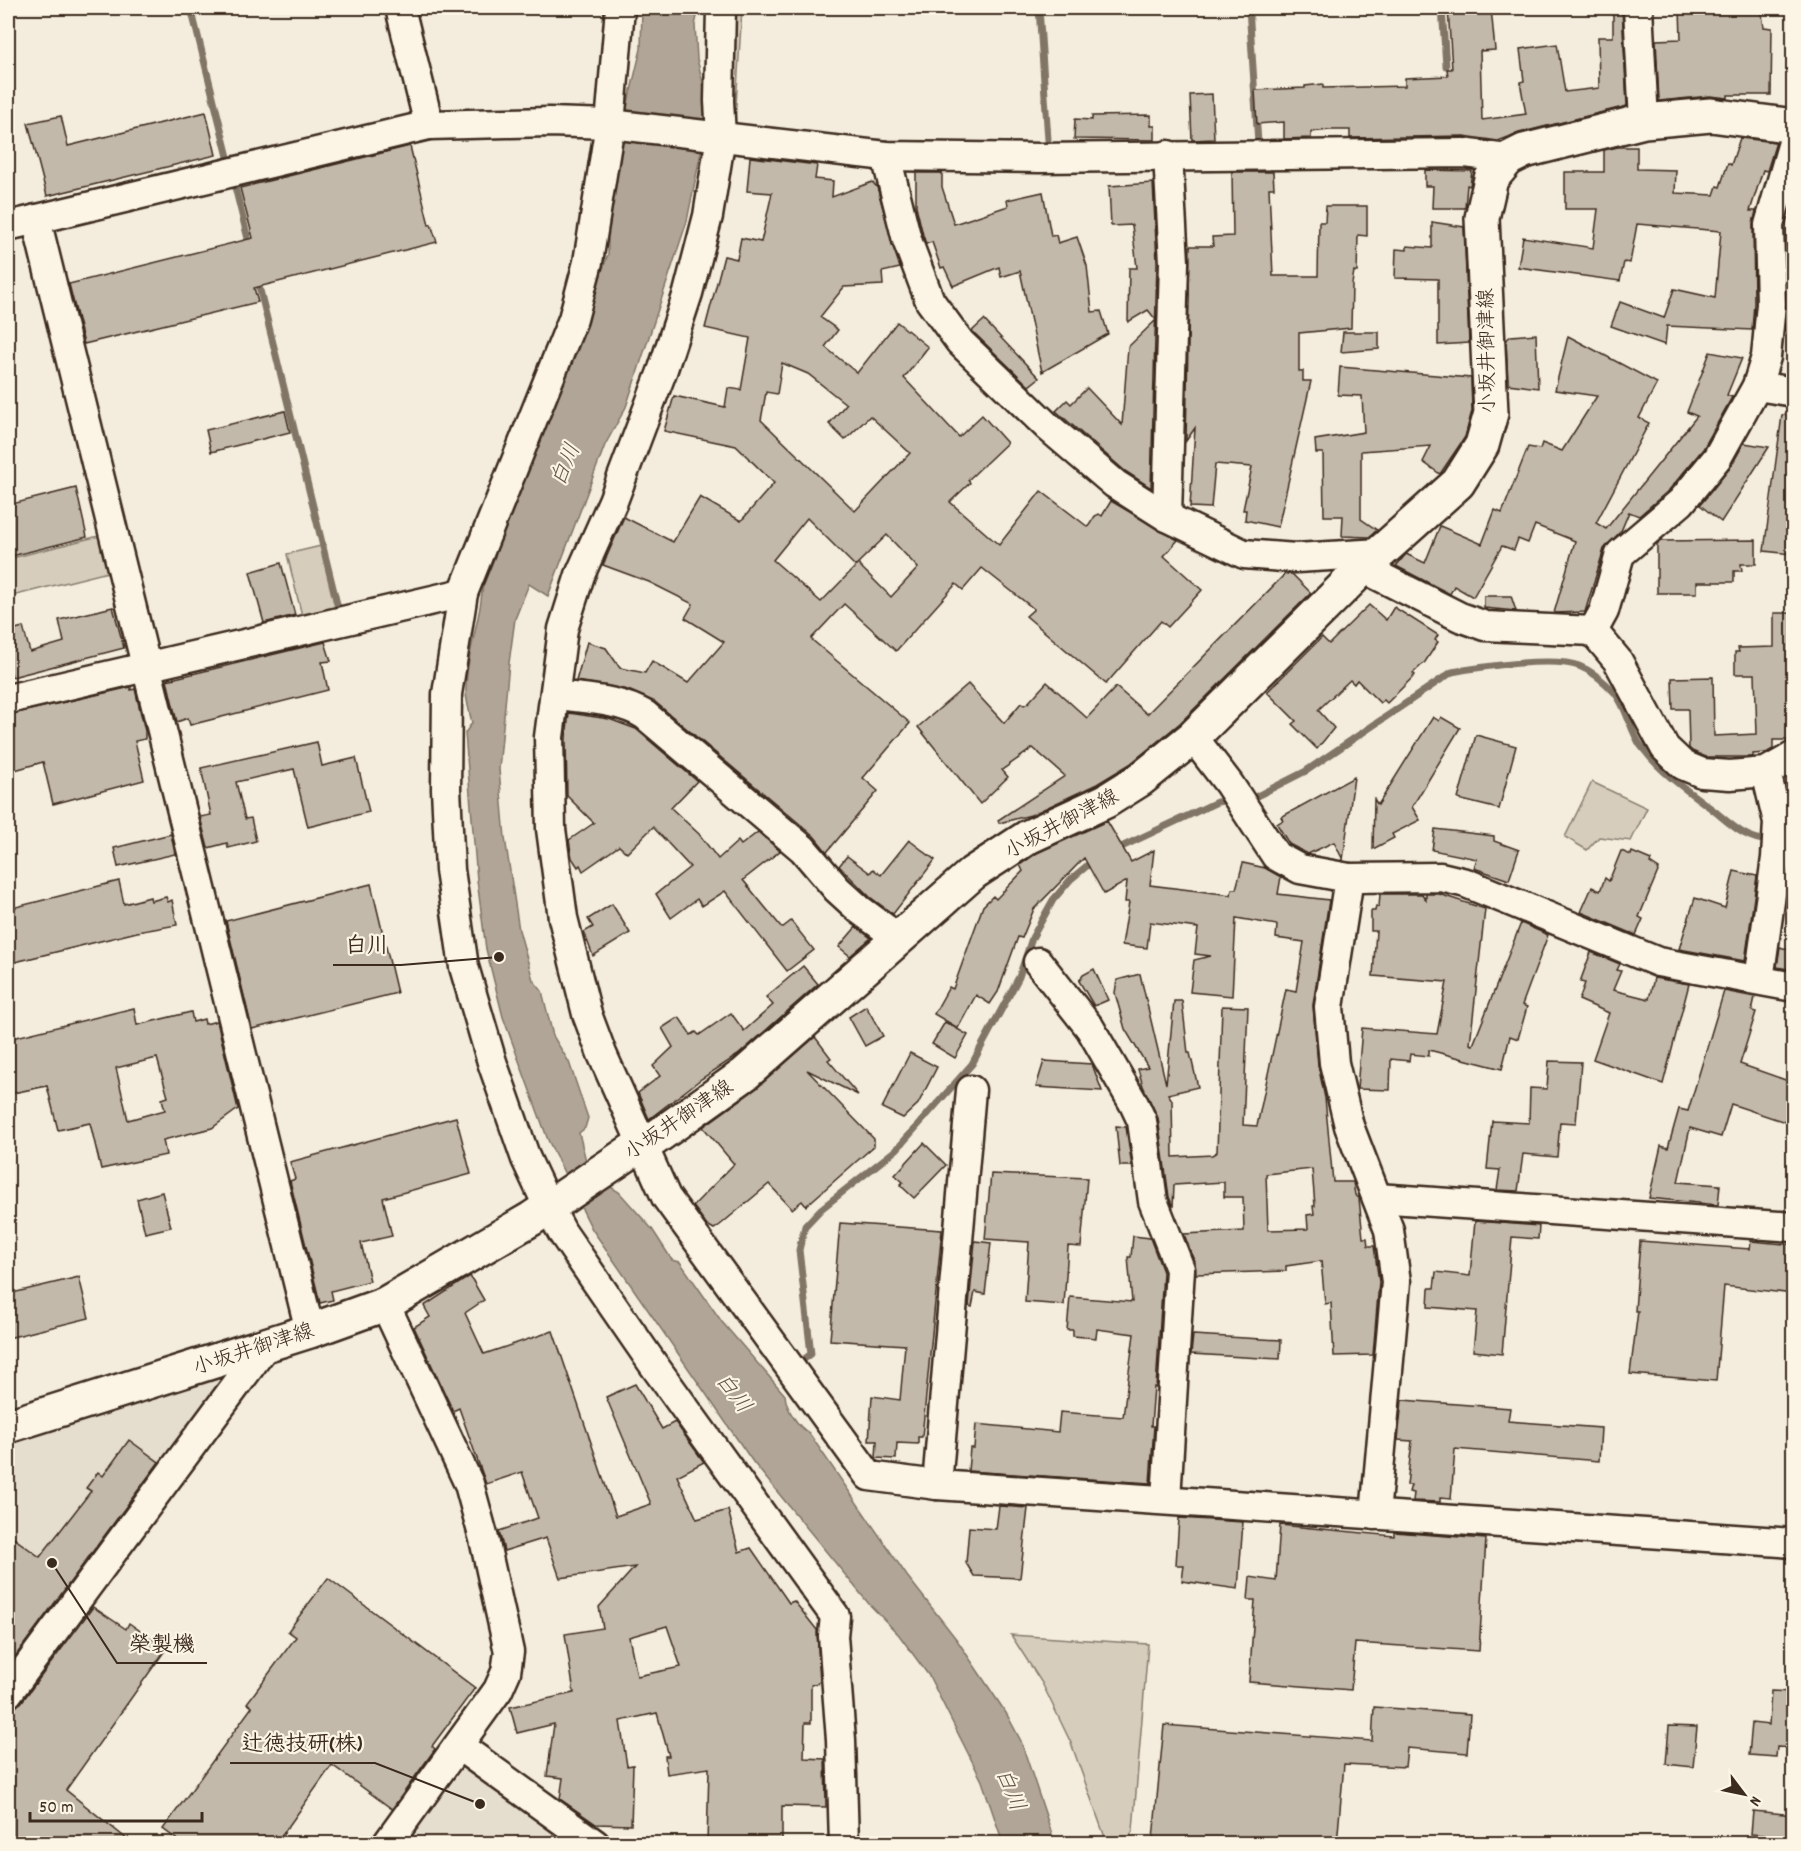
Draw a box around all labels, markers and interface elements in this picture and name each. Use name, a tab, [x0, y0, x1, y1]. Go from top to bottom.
street label: 小坂井御津線	[1473, 288, 1505, 414]
water label: 白川	[544, 439, 590, 492]
street label: 小坂井御津線	[1000, 783, 1125, 868]
callout: 白川	[333, 925, 401, 965]
text: 白川	[345, 932, 389, 963]
street label: 小坂井御津線	[619, 1074, 740, 1169]
street label: 小坂井御津線	[189, 1317, 318, 1385]
water label: 白川	[707, 1367, 758, 1421]
callout: 榮製機	[117, 1623, 207, 1663]
text: 榮製機	[129, 1631, 195, 1662]
callout: 辻徳技研(株)	[230, 1723, 375, 1763]
text: 辻徳技研(株)	[241, 1730, 363, 1761]
water label: 白川	[986, 1764, 1031, 1817]
north arrow	[1714, 1764, 1774, 1824]
scale bar	[30, 1785, 202, 1823]
text: N	[1743, 1791, 1766, 1810]
text: 50 m	[39, 1796, 74, 1821]

